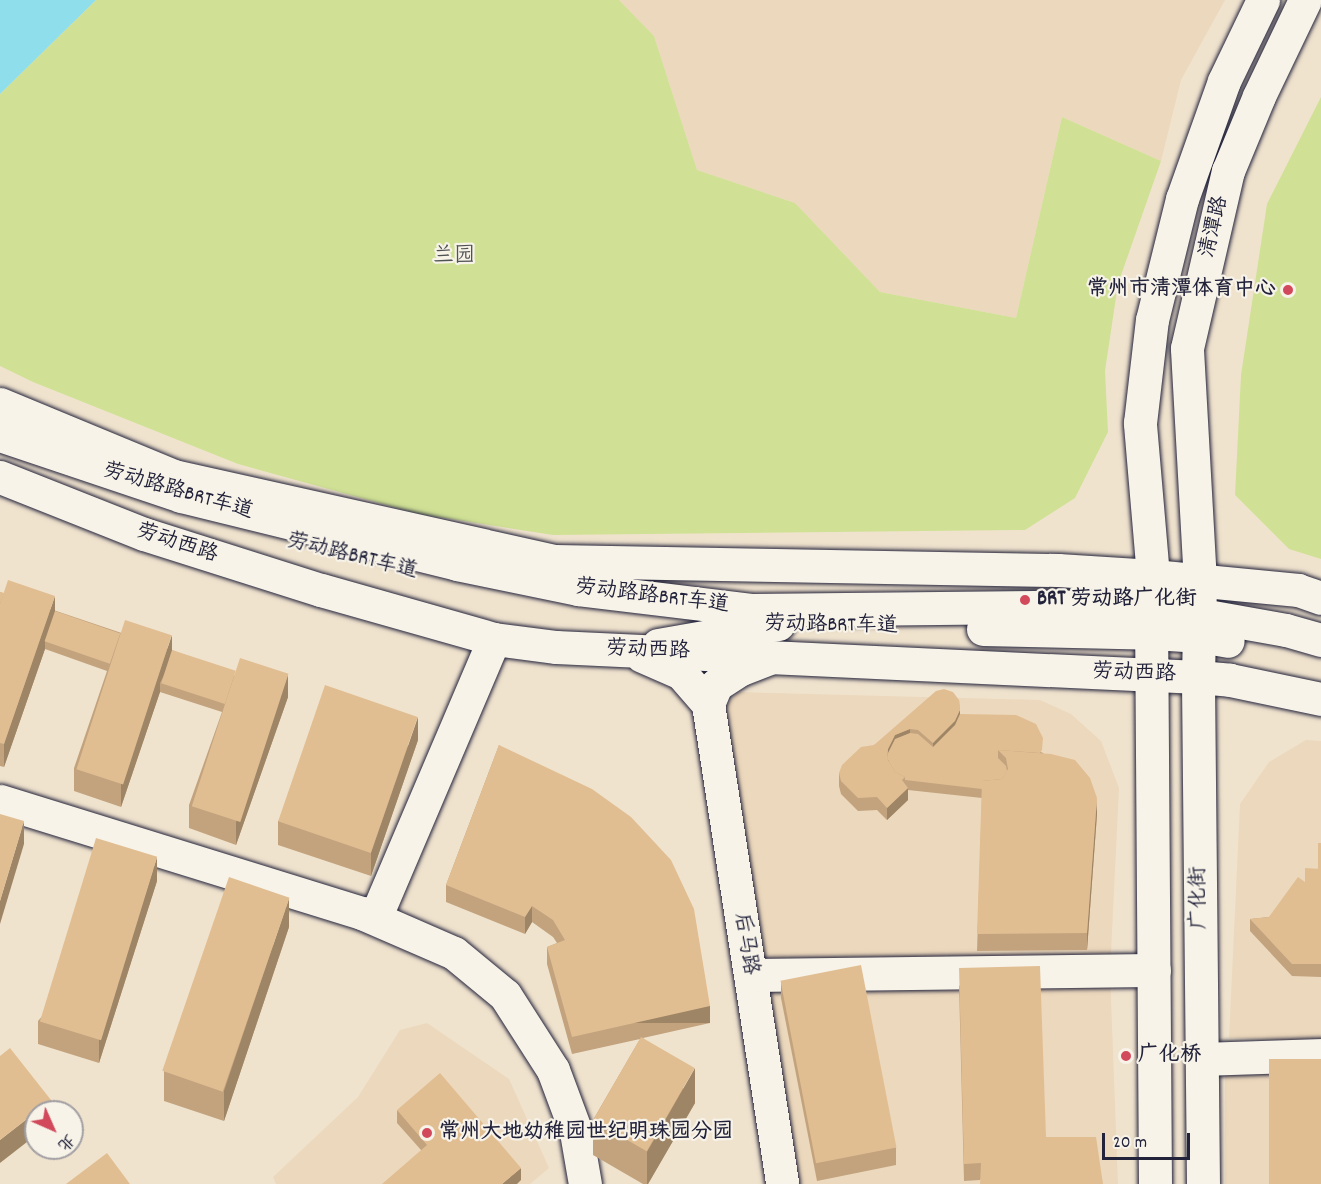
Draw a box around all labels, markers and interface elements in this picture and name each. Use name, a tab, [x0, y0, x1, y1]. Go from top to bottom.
street label: 清潭路	[1196, 193, 1234, 261]
park label: 兰园	[433, 244, 475, 270]
place label: 常州市清潭体育中心	[1087, 277, 1276, 303]
marker: 常州市清潭体育中心	[1281, 283, 1295, 297]
street label: 劳动路路BRT车道	[100, 459, 256, 525]
street label: 劳动西路	[133, 519, 221, 569]
street label: 劳动路BRT车道	[284, 529, 420, 585]
street label: 劳动路路BRT车道	[574, 575, 730, 619]
place label: BRT 劳动路广化街	[1037, 587, 1196, 613]
marker: BRT 劳动路广化街	[1018, 593, 1032, 607]
street label: 劳动路BRT车道	[764, 612, 898, 640]
street label: 劳动西路	[606, 637, 690, 665]
street label: 劳动西路	[1092, 660, 1176, 688]
street label: 广化街	[1187, 866, 1213, 930]
street label: 后马路	[728, 911, 762, 977]
place label: 广化桥	[1138, 1043, 1201, 1069]
marker: 广化桥	[1119, 1049, 1133, 1063]
north arrow	[24, 1100, 84, 1160]
place label: 常州大地幼稚园世纪明珠园分园	[439, 1120, 733, 1146]
scale bar	[1105, 1121, 1194, 1159]
marker: 常州大地幼稚园世纪明珠园分园	[420, 1126, 434, 1140]
text: 北	[52, 1128, 79, 1155]
text: 20 m	[1113, 1131, 1147, 1156]

